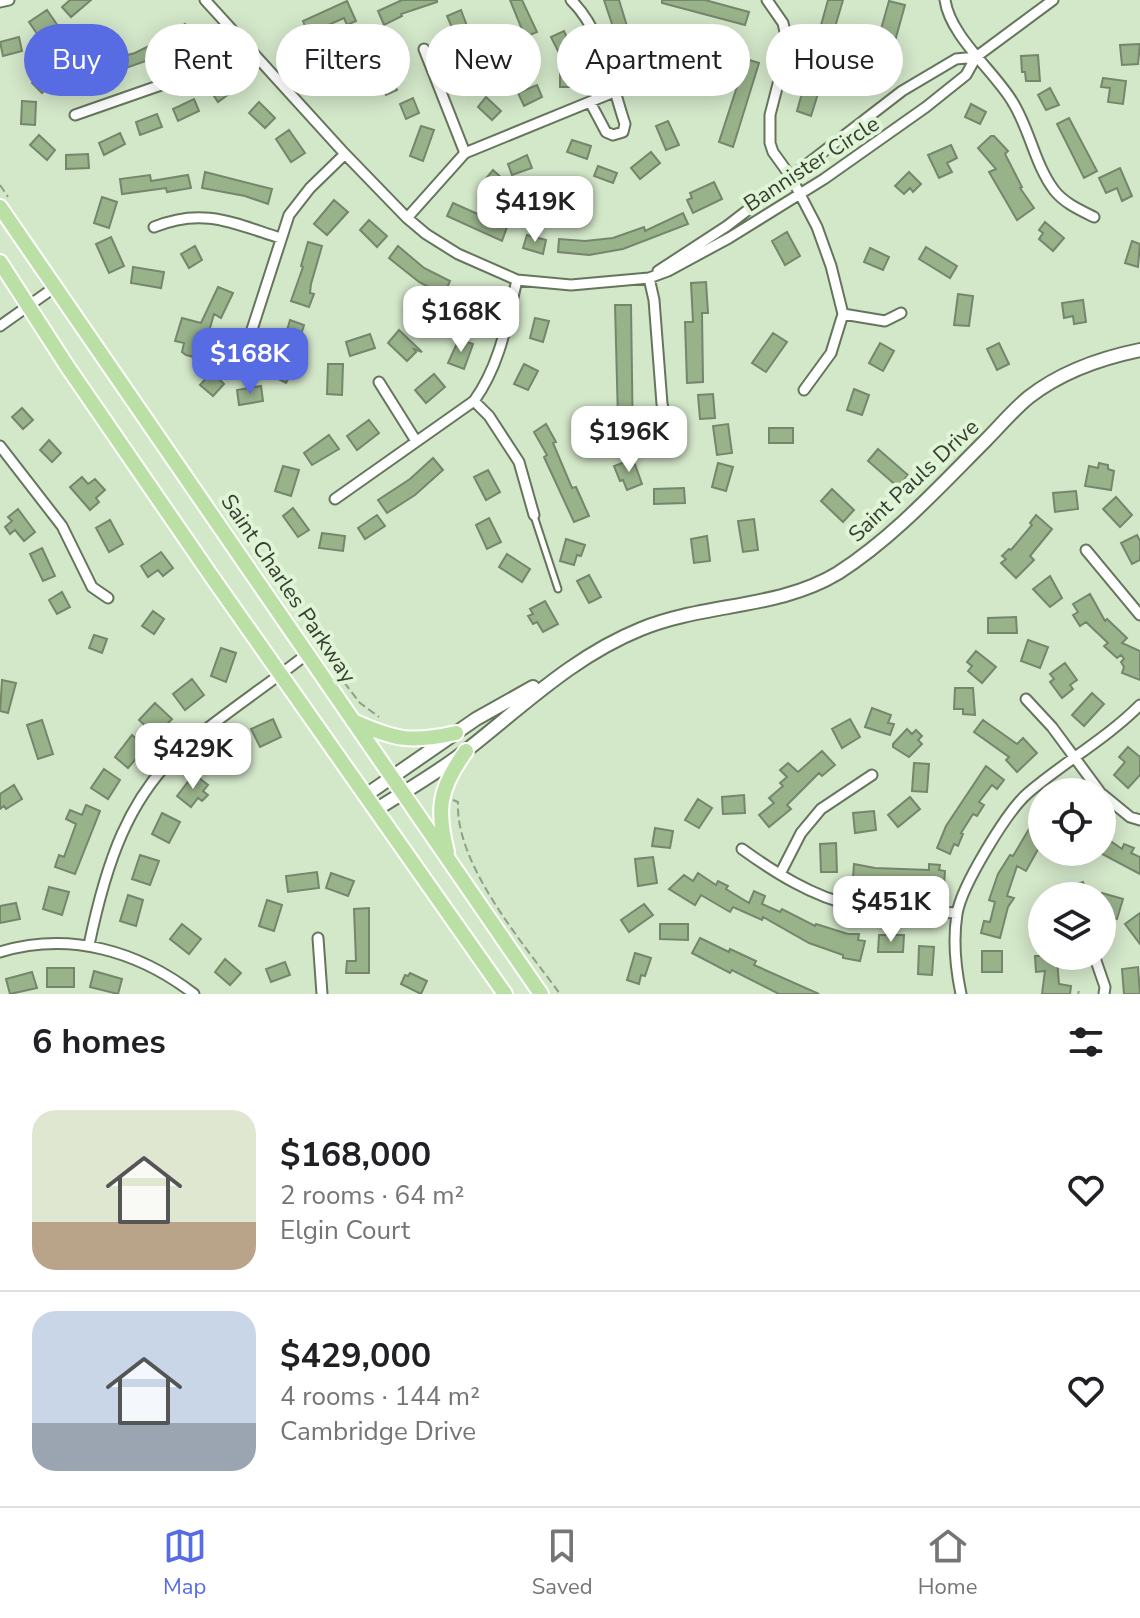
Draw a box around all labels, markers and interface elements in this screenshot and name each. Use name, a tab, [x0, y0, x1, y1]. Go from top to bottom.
chip: Buy	[24, 24, 129, 96]
chip: Rent	[145, 24, 260, 96]
chip: Filters	[276, 24, 410, 96]
chip: New	[426, 24, 541, 96]
chip: Apartment	[557, 24, 750, 96]
chip: House	[766, 24, 903, 96]
street label: Bannister Circle	[738, 109, 885, 219]
pin: $419K	[479, 176, 591, 244]
text: $419K	[495, 184, 575, 219]
pin: $168K	[405, 286, 517, 354]
text: $168K	[421, 294, 501, 329]
pin: $168K	[194, 328, 306, 396]
text: $168K	[210, 336, 290, 371]
pin: $196K	[573, 406, 685, 474]
street label: Saint Pauls Drive	[842, 412, 985, 549]
text: $196K	[589, 414, 669, 449]
street label: Saint Charles Parkway	[214, 488, 363, 690]
pin: $429K	[137, 723, 249, 791]
text: $429K	[153, 731, 233, 766]
map controls	[1028, 778, 1116, 970]
button: locate	[1028, 778, 1116, 866]
pin: $451K	[835, 876, 947, 944]
button: layers	[1028, 882, 1116, 970]
text: $451K	[851, 884, 931, 919]
text: 6 homes	[32, 1019, 166, 1065]
icon: filters	[1064, 1020, 1108, 1064]
text: $168,000	[280, 1132, 431, 1178]
icon: home	[96, 1142, 192, 1238]
icon: heart	[1064, 1168, 1108, 1212]
text: 2 rooms · 64 m²	[280, 1178, 464, 1213]
text: Elgin Court	[280, 1213, 410, 1248]
text: $429,000	[280, 1333, 431, 1379]
icon: home	[96, 1343, 192, 1439]
icon: heart	[1064, 1369, 1108, 1413]
text: 4 rooms · 144 m²	[280, 1379, 480, 1414]
text: Cambridge Drive	[280, 1414, 476, 1449]
tab: Map	[163, 1524, 207, 1602]
tab: Saved	[532, 1524, 593, 1602]
tab: Home	[918, 1524, 977, 1602]

